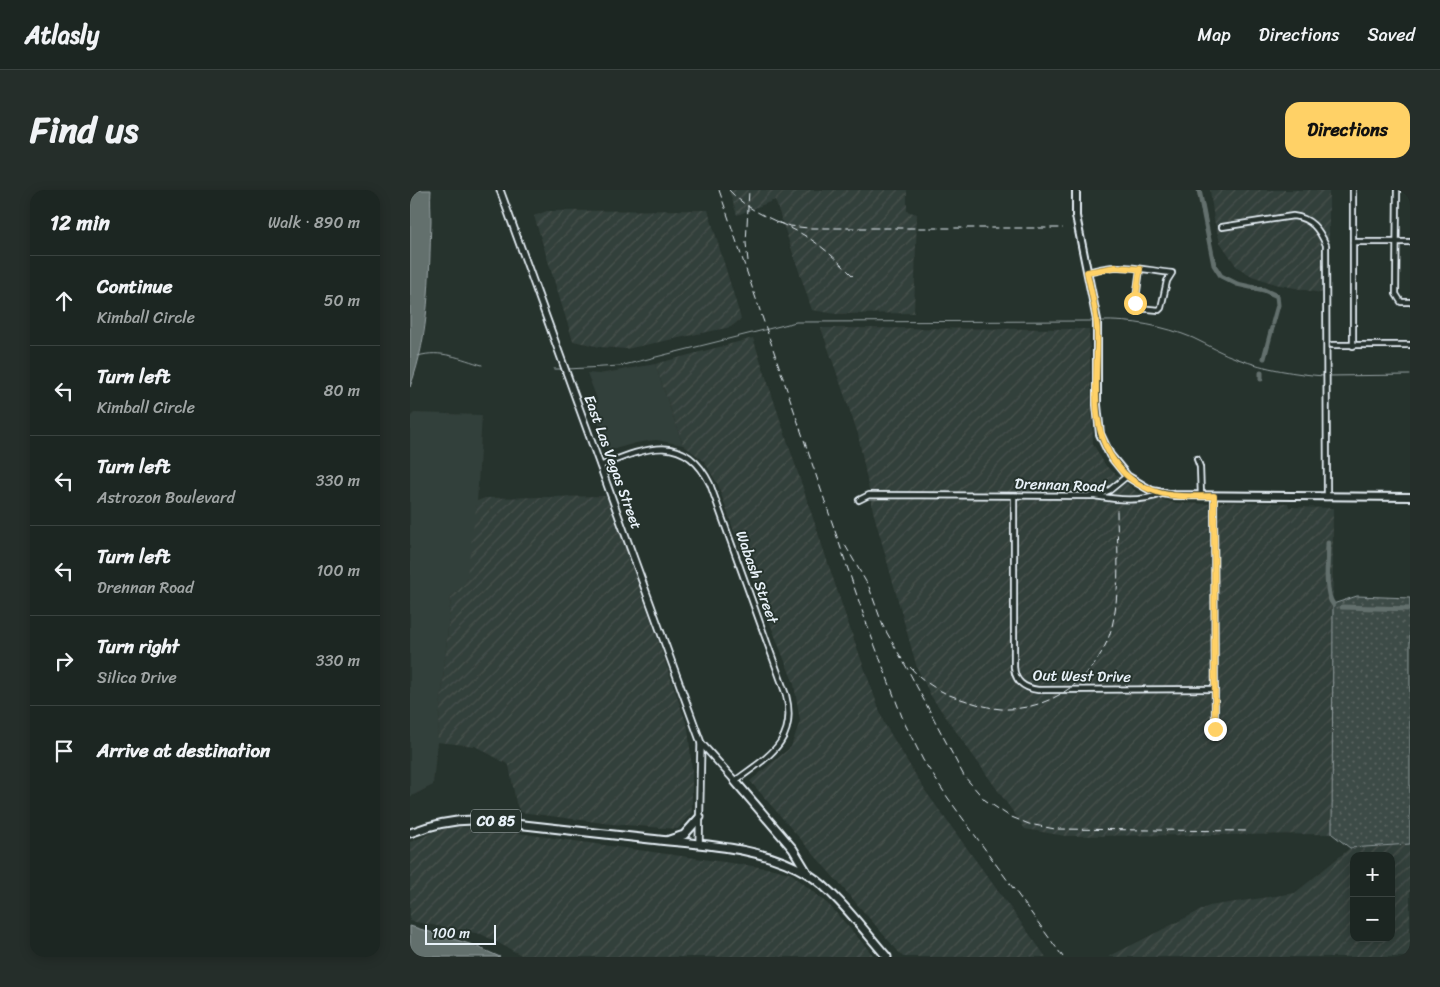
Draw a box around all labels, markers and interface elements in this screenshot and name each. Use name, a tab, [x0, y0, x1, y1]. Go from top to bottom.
text: Atlasly	[25, 14, 99, 56]
text: Map	[1198, 19, 1231, 51]
text: Directions	[1259, 19, 1340, 51]
text: Saved	[1368, 19, 1415, 51]
text: Find us	[30, 99, 138, 161]
button: Directions	[1285, 102, 1410, 158]
text: 12 min	[50, 204, 110, 242]
text: Walk · 890 m	[268, 208, 360, 237]
text: Continue	[97, 270, 173, 303]
text: 50 m	[324, 286, 360, 315]
icon: ahead	[50, 287, 78, 315]
route start	[1124, 292, 1147, 315]
text: Kimball Circle	[97, 303, 195, 332]
text: Turn left	[97, 360, 170, 393]
text: 80 m	[324, 376, 360, 405]
icon: left	[50, 377, 78, 405]
street label: East Las Vegas Street	[577, 391, 650, 533]
text: Kimball Circle	[97, 393, 195, 422]
text: Turn left	[97, 450, 170, 483]
text: 330 m	[316, 466, 360, 495]
icon: left	[50, 467, 78, 495]
street label: Drennan Road	[1014, 470, 1107, 500]
text: Astrozon Boulevard	[97, 483, 235, 512]
street label: Wabash Street	[728, 527, 786, 628]
text: Turn left	[97, 540, 170, 573]
text: 100 m	[316, 556, 360, 585]
icon: left	[50, 557, 78, 585]
text: Drennan Road	[97, 573, 194, 602]
text: Turn right	[97, 630, 179, 663]
text: 330 m	[316, 646, 360, 675]
icon: right	[50, 647, 78, 675]
street label: Out West Drive	[1033, 662, 1132, 690]
text: Silica Drive	[97, 663, 177, 692]
route end	[1204, 718, 1227, 741]
text: Arrive at destination	[97, 734, 270, 767]
icon: arrive	[50, 737, 78, 765]
road number: CO 85	[471, 810, 521, 832]
map controls	[1350, 852, 1395, 942]
button: +	[1350, 852, 1395, 897]
button: −	[1350, 897, 1395, 942]
text: 100 m	[432, 921, 470, 946]
scale bar	[425, 922, 496, 945]

